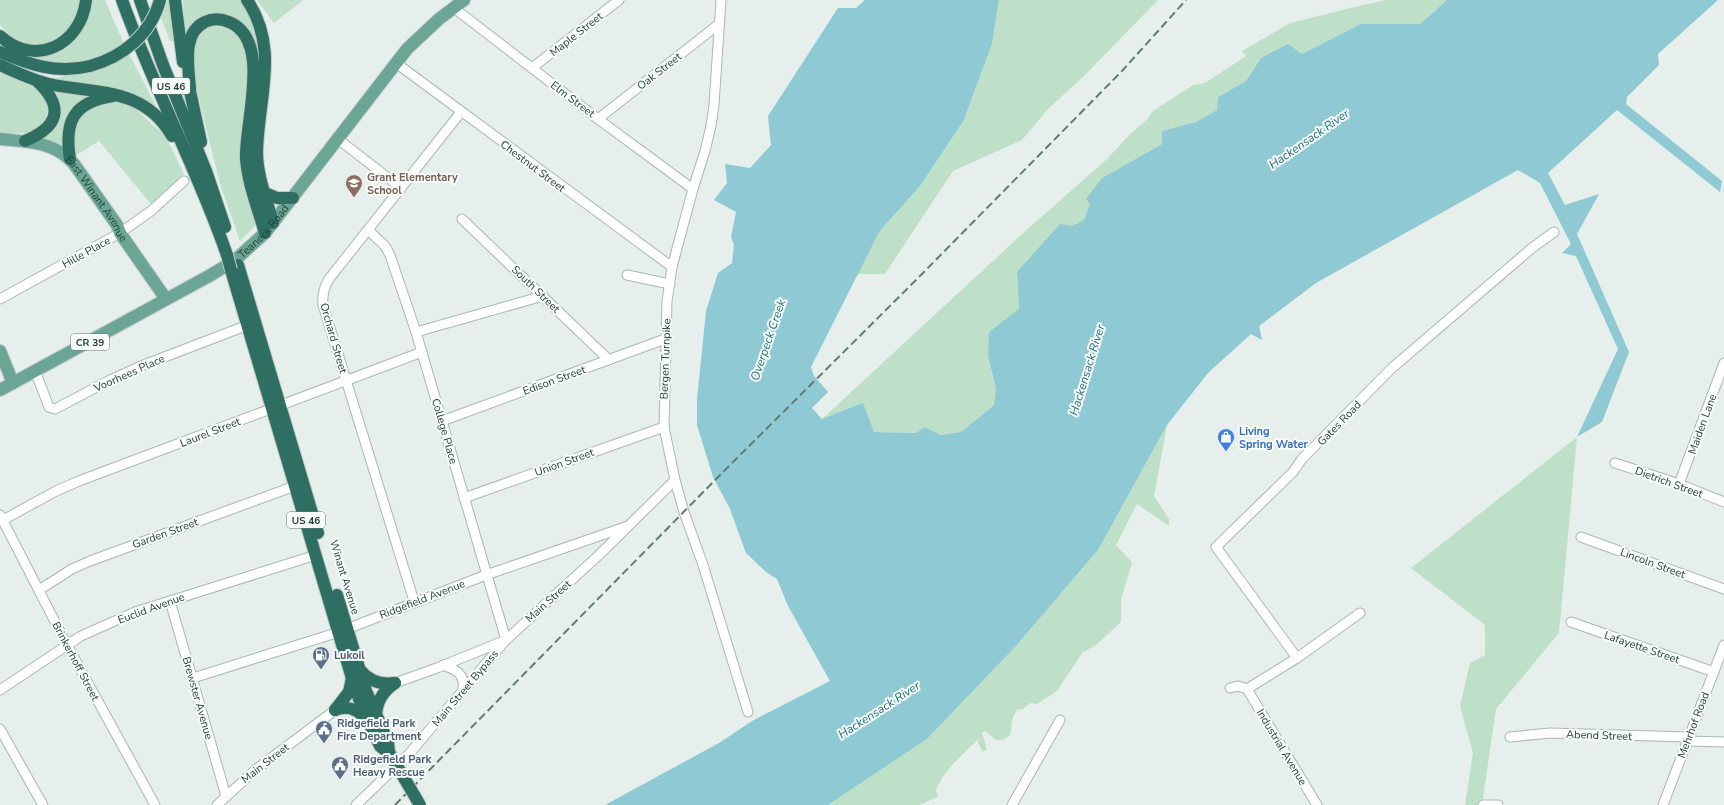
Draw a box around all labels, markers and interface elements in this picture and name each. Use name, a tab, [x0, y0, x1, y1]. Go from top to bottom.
street label: Maple Street	[547, 9, 606, 60]
street label: Oak Street	[634, 49, 685, 93]
road number: US 46	[152, 78, 190, 94]
street label: Elm Street	[547, 78, 598, 121]
water label: Hackensack River	[1266, 105, 1353, 173]
street label: Chestnut Street	[497, 137, 568, 196]
street label: East Winant Avenue	[62, 152, 131, 245]
place label: Grant Elementary School	[367, 170, 458, 198]
school or university icon: Grant Elementary School	[344, 173, 364, 198]
street label: Teaneck Road	[235, 202, 292, 262]
street label: Hille Place	[59, 233, 113, 272]
street label: South Street	[508, 262, 563, 316]
water label: Overpeck Creek	[747, 296, 790, 383]
street label: Orchard Street	[316, 301, 351, 375]
street label: Bergen Turnpike	[657, 318, 674, 400]
water label: Hackensack River	[1066, 322, 1109, 418]
road number: CR 39	[71, 334, 109, 350]
street label: Voorhees Place	[90, 351, 167, 396]
street label: Edison Street	[521, 362, 588, 399]
street label: Maiden Lane	[1685, 392, 1720, 456]
street label: College Place	[428, 397, 461, 466]
street label: Gates Road	[1314, 398, 1365, 449]
street label: Laurel Street	[178, 414, 243, 451]
place label: Living Spring Water	[1239, 424, 1308, 452]
shop icon: Living Spring Water	[1216, 427, 1236, 452]
street label: Union Street	[532, 445, 596, 480]
street label: Dietrich Street	[1633, 463, 1705, 502]
road number: US 46	[287, 512, 325, 528]
street label: Garden Street	[130, 515, 200, 552]
street label: Winant Avenue	[326, 538, 363, 616]
street label: Lincoln Street	[1618, 545, 1688, 582]
street label: Ridgefield Avenue	[377, 576, 467, 623]
street label: Main Street	[522, 577, 575, 626]
street label: Euclid Avenue	[116, 589, 187, 628]
street label: Brinkerhoff Street	[48, 619, 103, 704]
street label: Lafayette Street	[1602, 628, 1682, 667]
fuel station icon: Lukoil	[311, 645, 331, 670]
street label: Main Street Bypass	[429, 647, 502, 730]
place label: Lukoil	[334, 648, 365, 663]
street label: Brewster Avenue	[179, 655, 217, 741]
water label: Hackensack River	[835, 677, 924, 742]
street label: Mehrhof Road	[1674, 690, 1713, 760]
street label: Industrial Avenue	[1253, 706, 1310, 788]
place label: Ridgefield Park Fire Department	[337, 716, 422, 744]
public building icon: Ridgefield Park Fire Department	[314, 719, 334, 744]
street label: Abend Street	[1566, 727, 1632, 744]
street label: Main Street	[238, 740, 292, 787]
place label: Ridgefield Park Heavy Rescue	[353, 752, 432, 780]
public building icon: Ridgefield Park Heavy Rescue	[330, 755, 350, 780]

